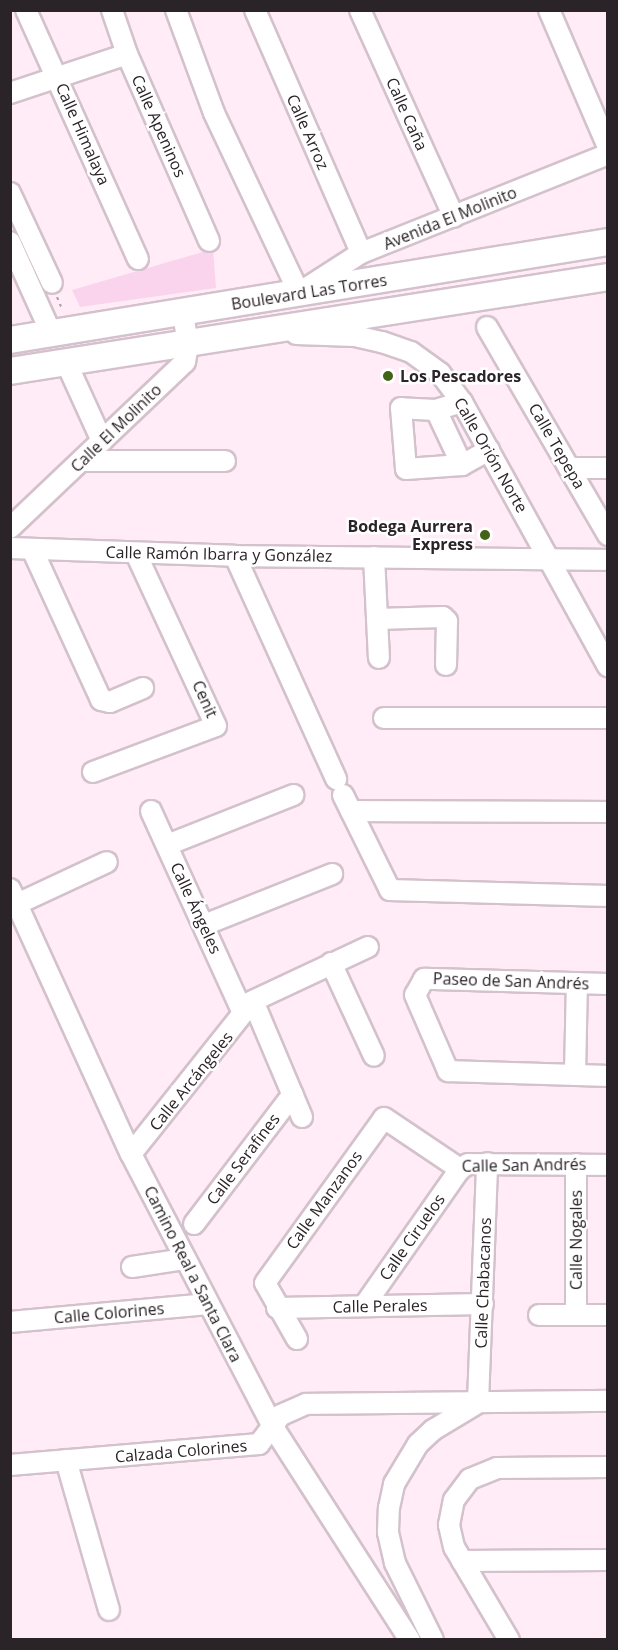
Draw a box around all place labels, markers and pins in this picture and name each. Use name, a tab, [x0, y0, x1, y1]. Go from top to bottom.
place label: Los Pescadores	[400, 366, 521, 386]
marker: Los Pescadores	[381, 369, 395, 383]
place label: Bodega Aurrera Express	[347, 516, 473, 554]
marker: Bodega Aurrera Express	[478, 528, 492, 542]

